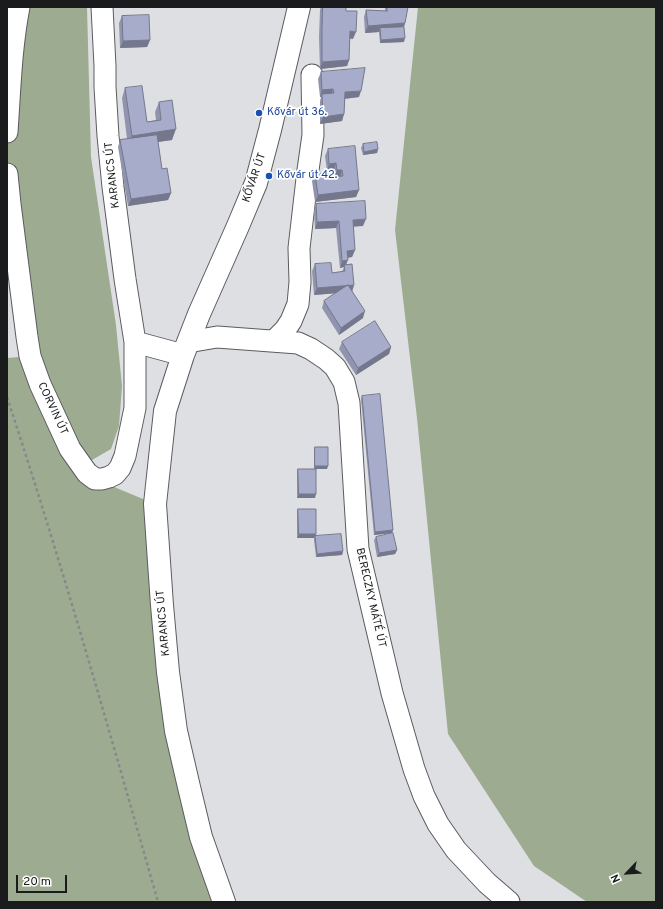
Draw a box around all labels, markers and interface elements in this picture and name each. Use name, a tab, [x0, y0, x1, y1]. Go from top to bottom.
place label: Kővár út 36.	[267, 106, 327, 120]
marker: Kővár út 36.	[254, 108, 264, 118]
street label: KARANCS ÚT	[103, 141, 123, 209]
street label: KŐVÁR ÚT	[240, 151, 270, 205]
place label: Kővár út 42.	[277, 169, 337, 183]
marker: Kővár út 42.	[264, 171, 274, 181]
street label: CORVIN ÚT	[34, 381, 70, 437]
street label: BERECZKY MÁTÉ ÚT	[352, 547, 388, 649]
street label: KARANCS ÚT	[155, 589, 173, 657]
north arrow	[607, 853, 647, 893]
scale bar	[18, 867, 69, 893]
text: N	[608, 872, 624, 885]
text: 20 m	[23, 874, 51, 890]

